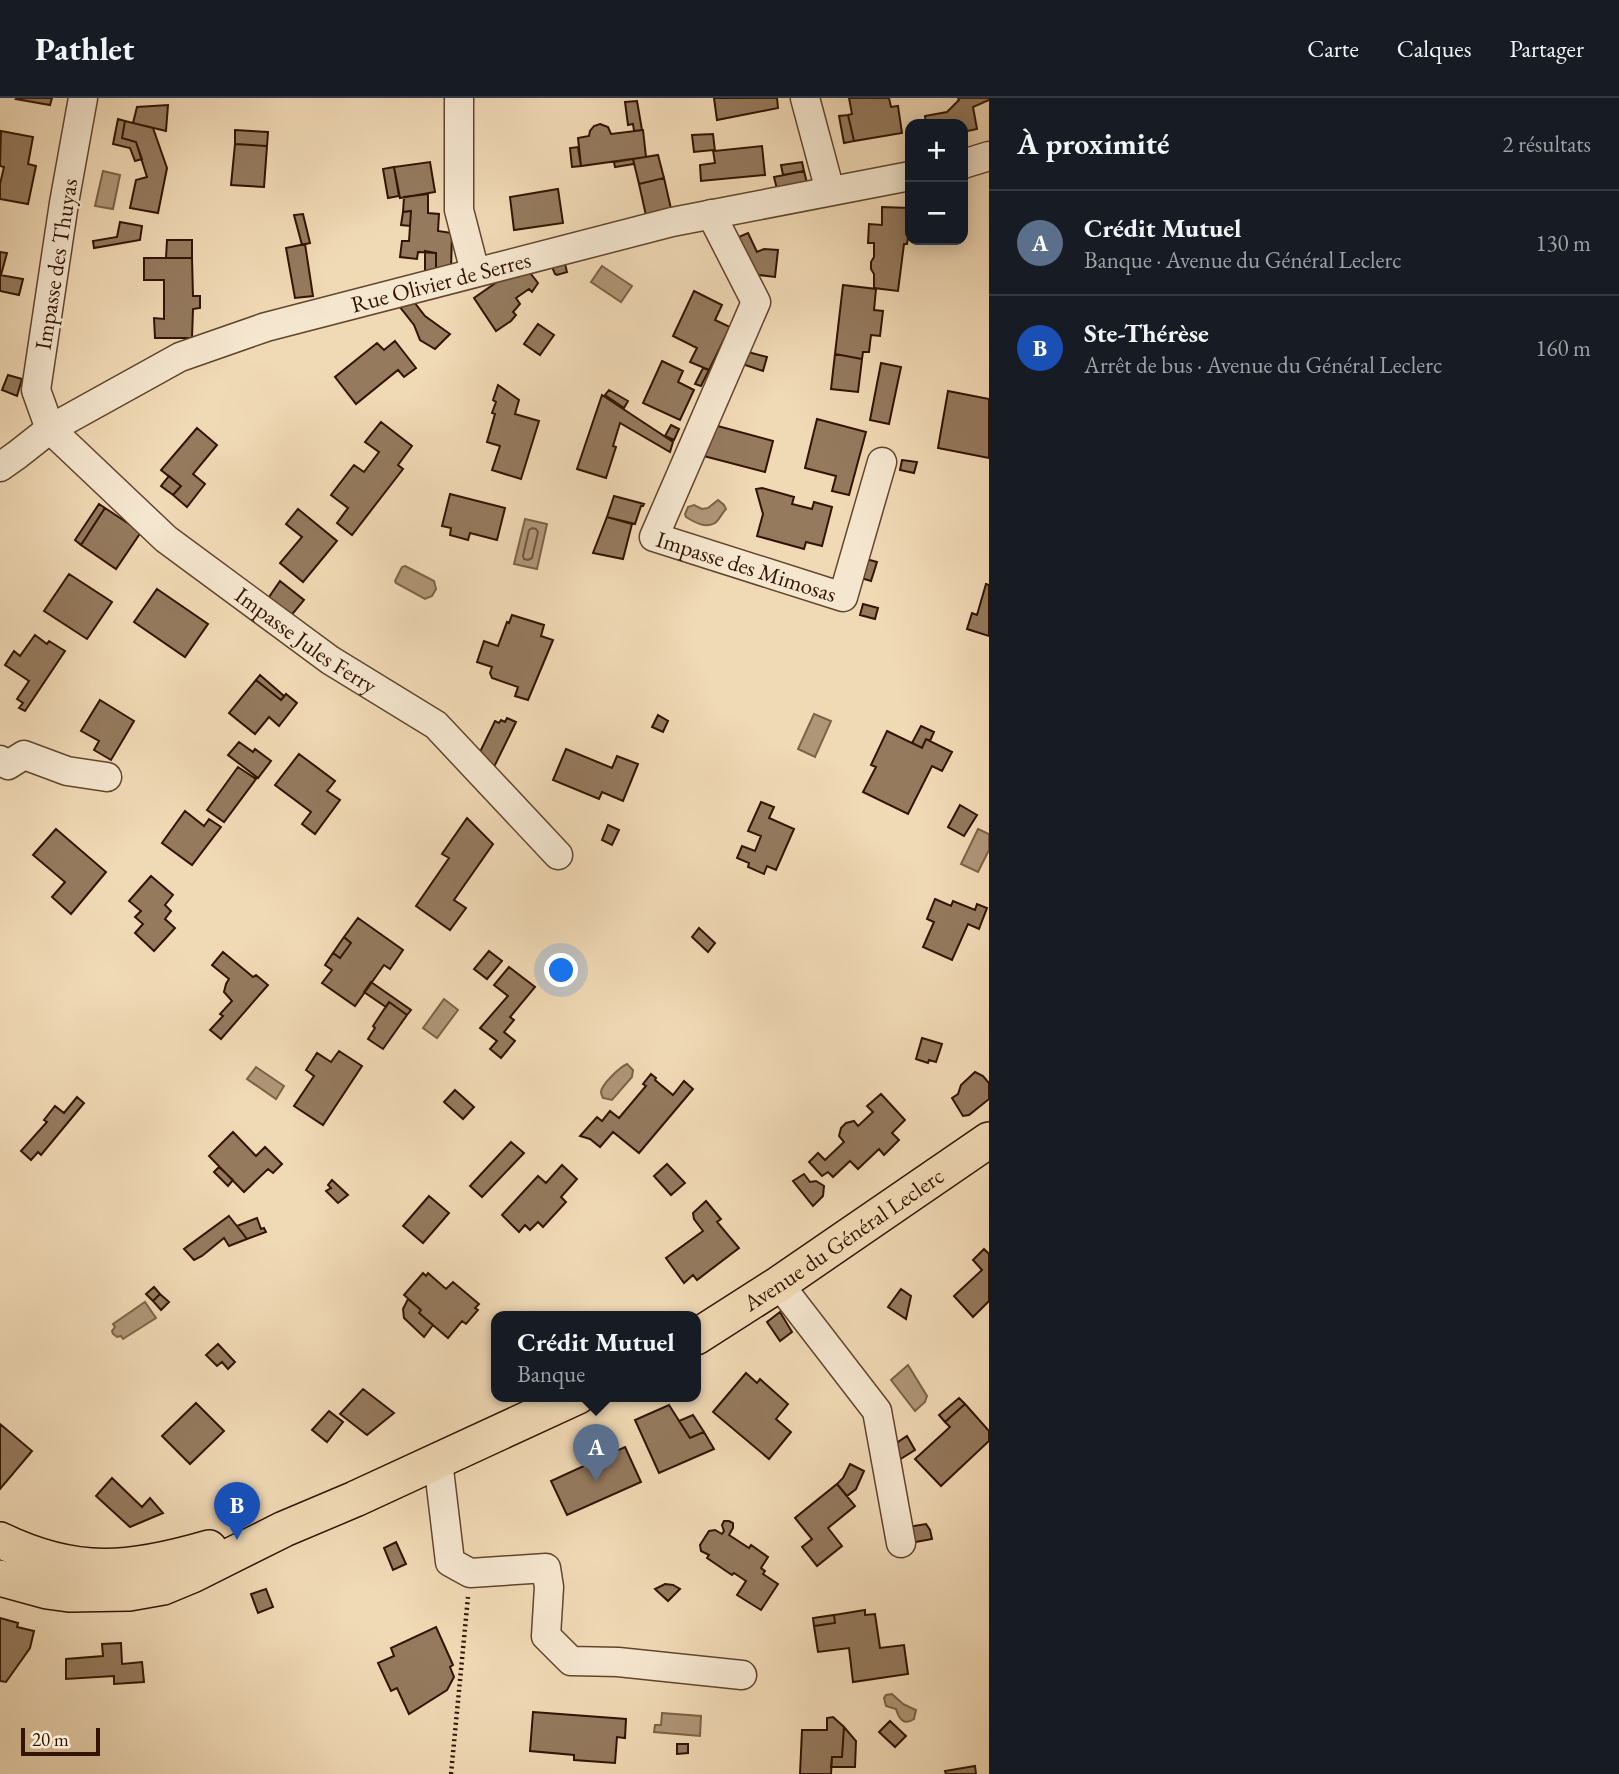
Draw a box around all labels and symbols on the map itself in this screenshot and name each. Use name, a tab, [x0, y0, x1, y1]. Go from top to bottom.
street label: Impasse des Thuyas	[28, 176, 84, 352]
street label: Rue Olivier de Serres	[348, 244, 534, 319]
street label: Impasse des Mimosas	[653, 524, 840, 609]
street label: Impasse Jules Ferry	[229, 580, 383, 701]
your location	[544, 953, 578, 987]
street label: Avenue du Général Leclerc	[737, 1160, 950, 1318]
pin: A	[573, 1424, 619, 1482]
pin: B	[214, 1482, 260, 1540]
scale bar	[21, 1725, 100, 1757]

